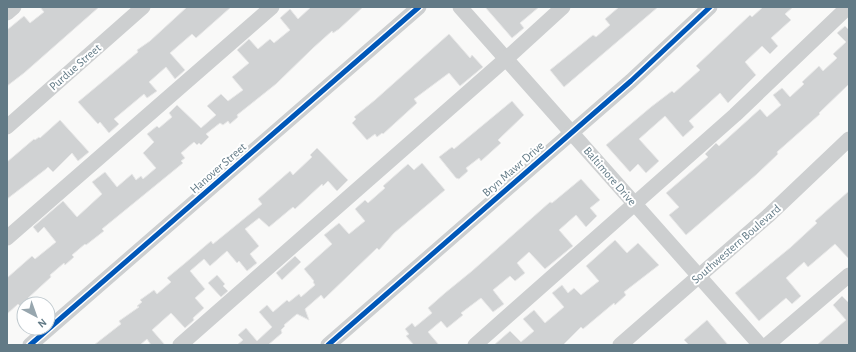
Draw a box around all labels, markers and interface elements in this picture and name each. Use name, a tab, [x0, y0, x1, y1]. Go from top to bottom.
street label: Purdue Street	[47, 41, 103, 93]
street label: Bryn Mawr Drive	[480, 139, 547, 200]
street label: Hanover Street	[188, 140, 248, 195]
street label: Baltimore Drive	[581, 144, 639, 208]
street label: Southwestern Boulevard	[689, 202, 783, 286]
north arrow	[16, 296, 56, 336]
text: N	[36, 317, 49, 330]

